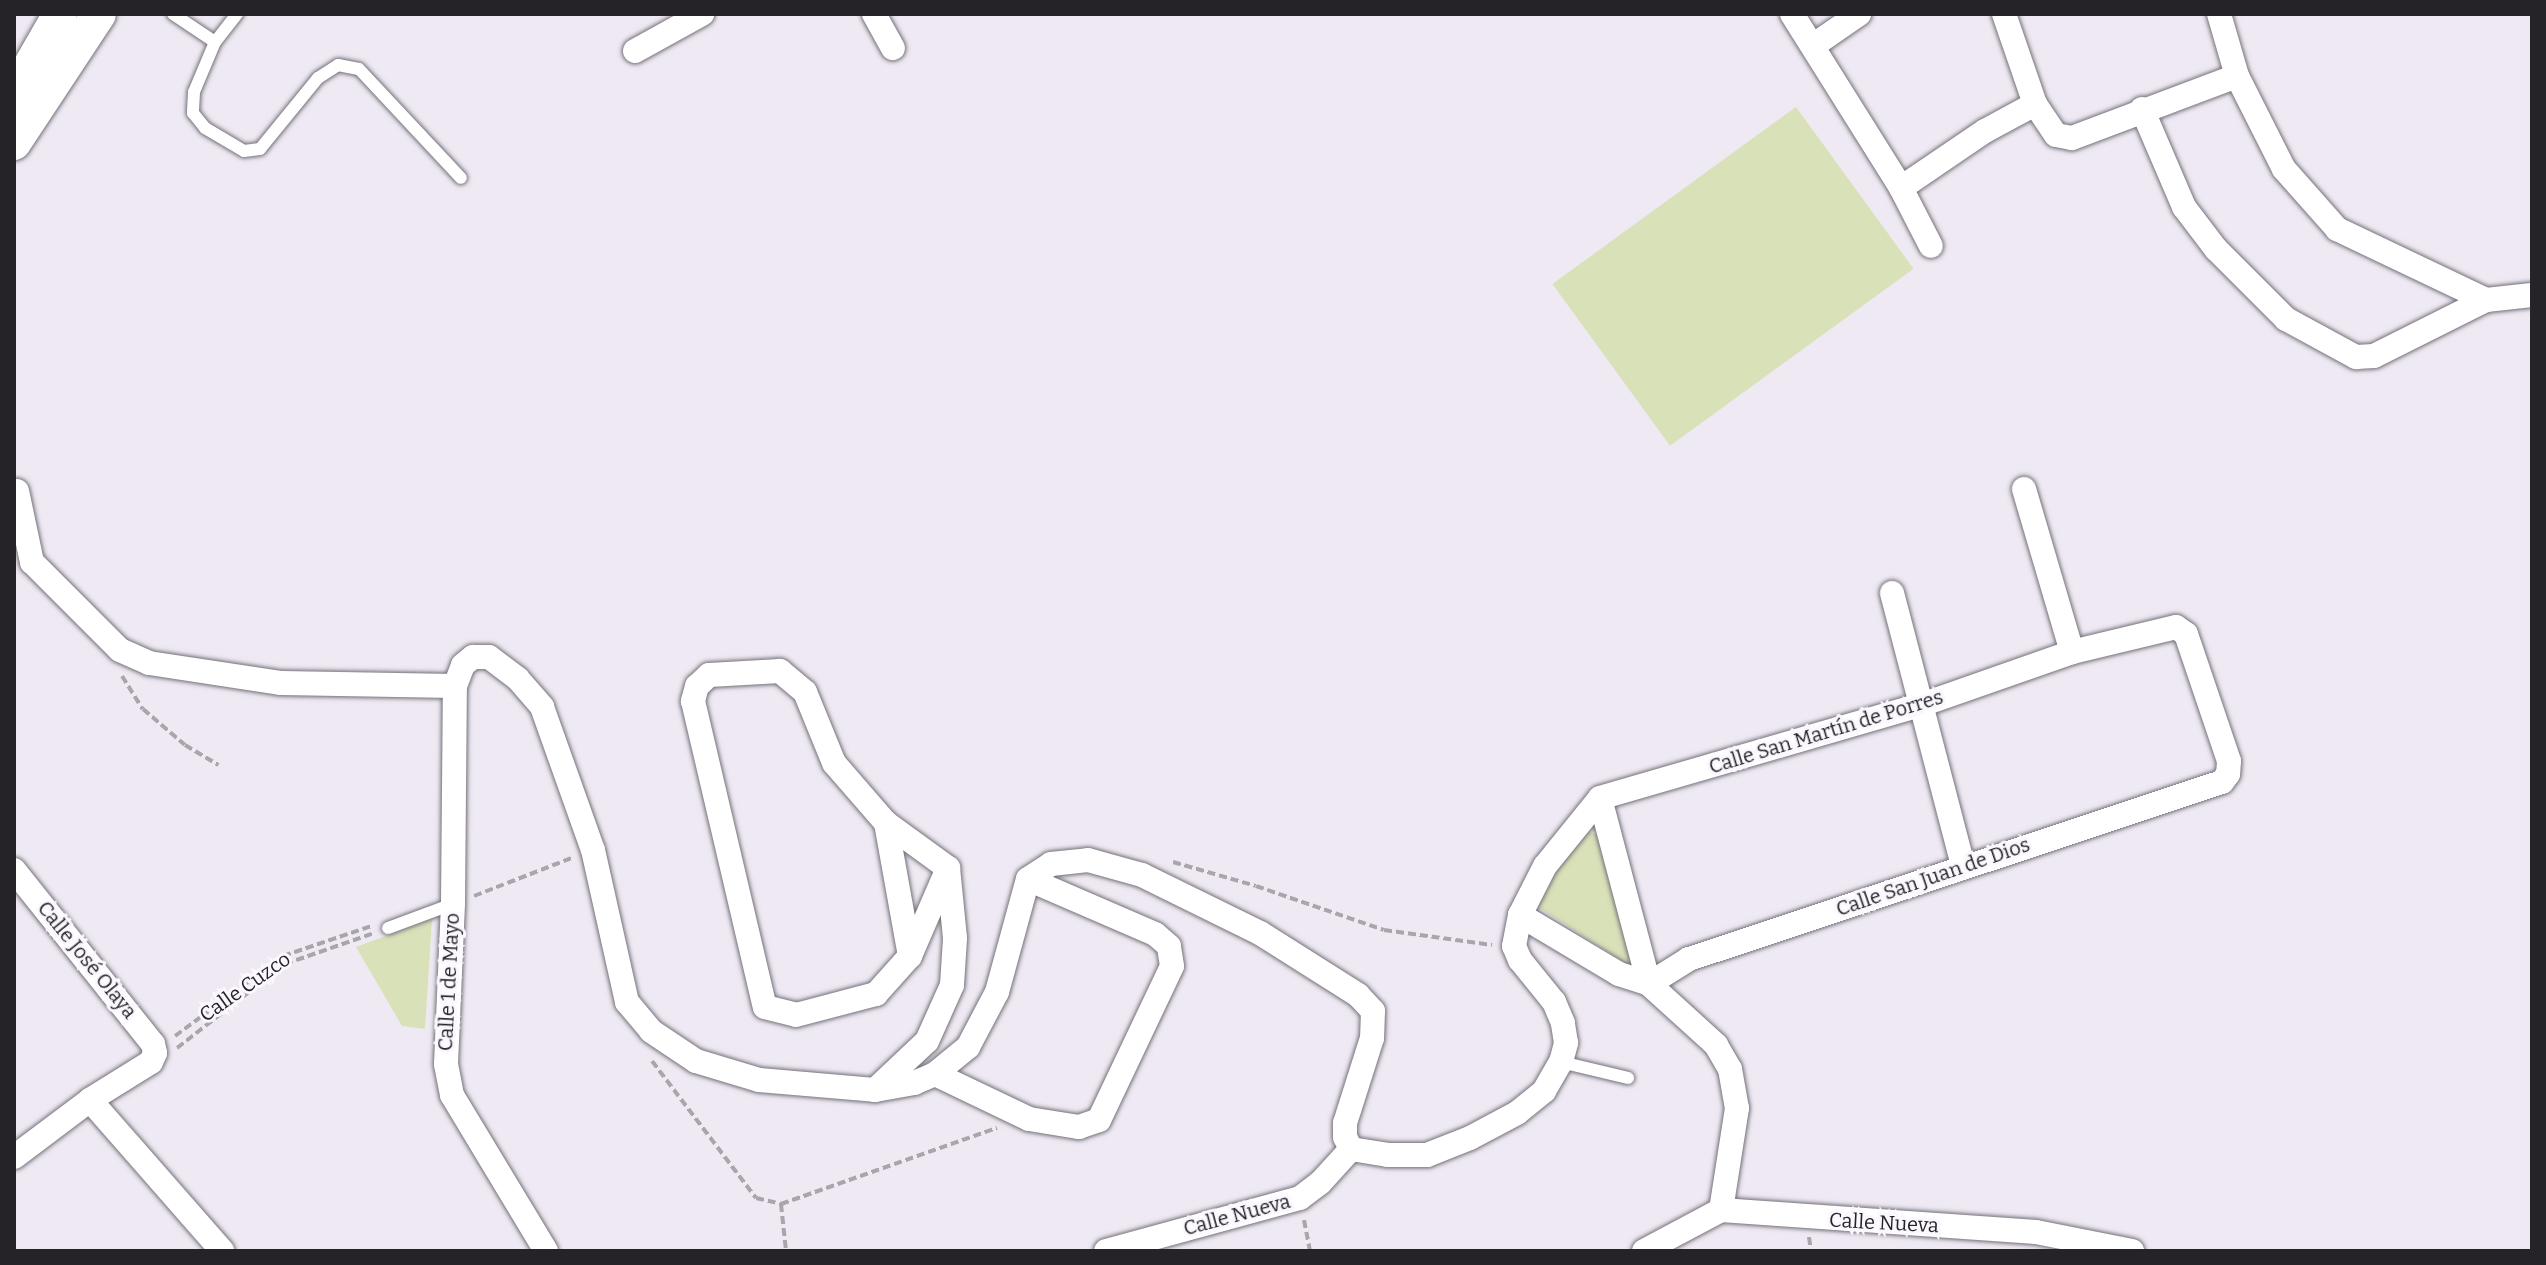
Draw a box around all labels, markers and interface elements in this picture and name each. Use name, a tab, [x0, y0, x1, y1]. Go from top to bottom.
street label: Calle San Martín de Porres	[1706, 685, 1946, 779]
street label: Calle San Juan de Dios	[1833, 833, 2033, 921]
street label: Calle José Olaya	[32, 897, 142, 1023]
street label: Calle 1 de Mayo	[433, 912, 465, 1052]
street label: Calle Cuzco	[195, 947, 295, 1027]
street label: Calle Nueva	[1181, 1189, 1293, 1241]
street label: Calle Nueva	[1829, 1208, 1939, 1238]

